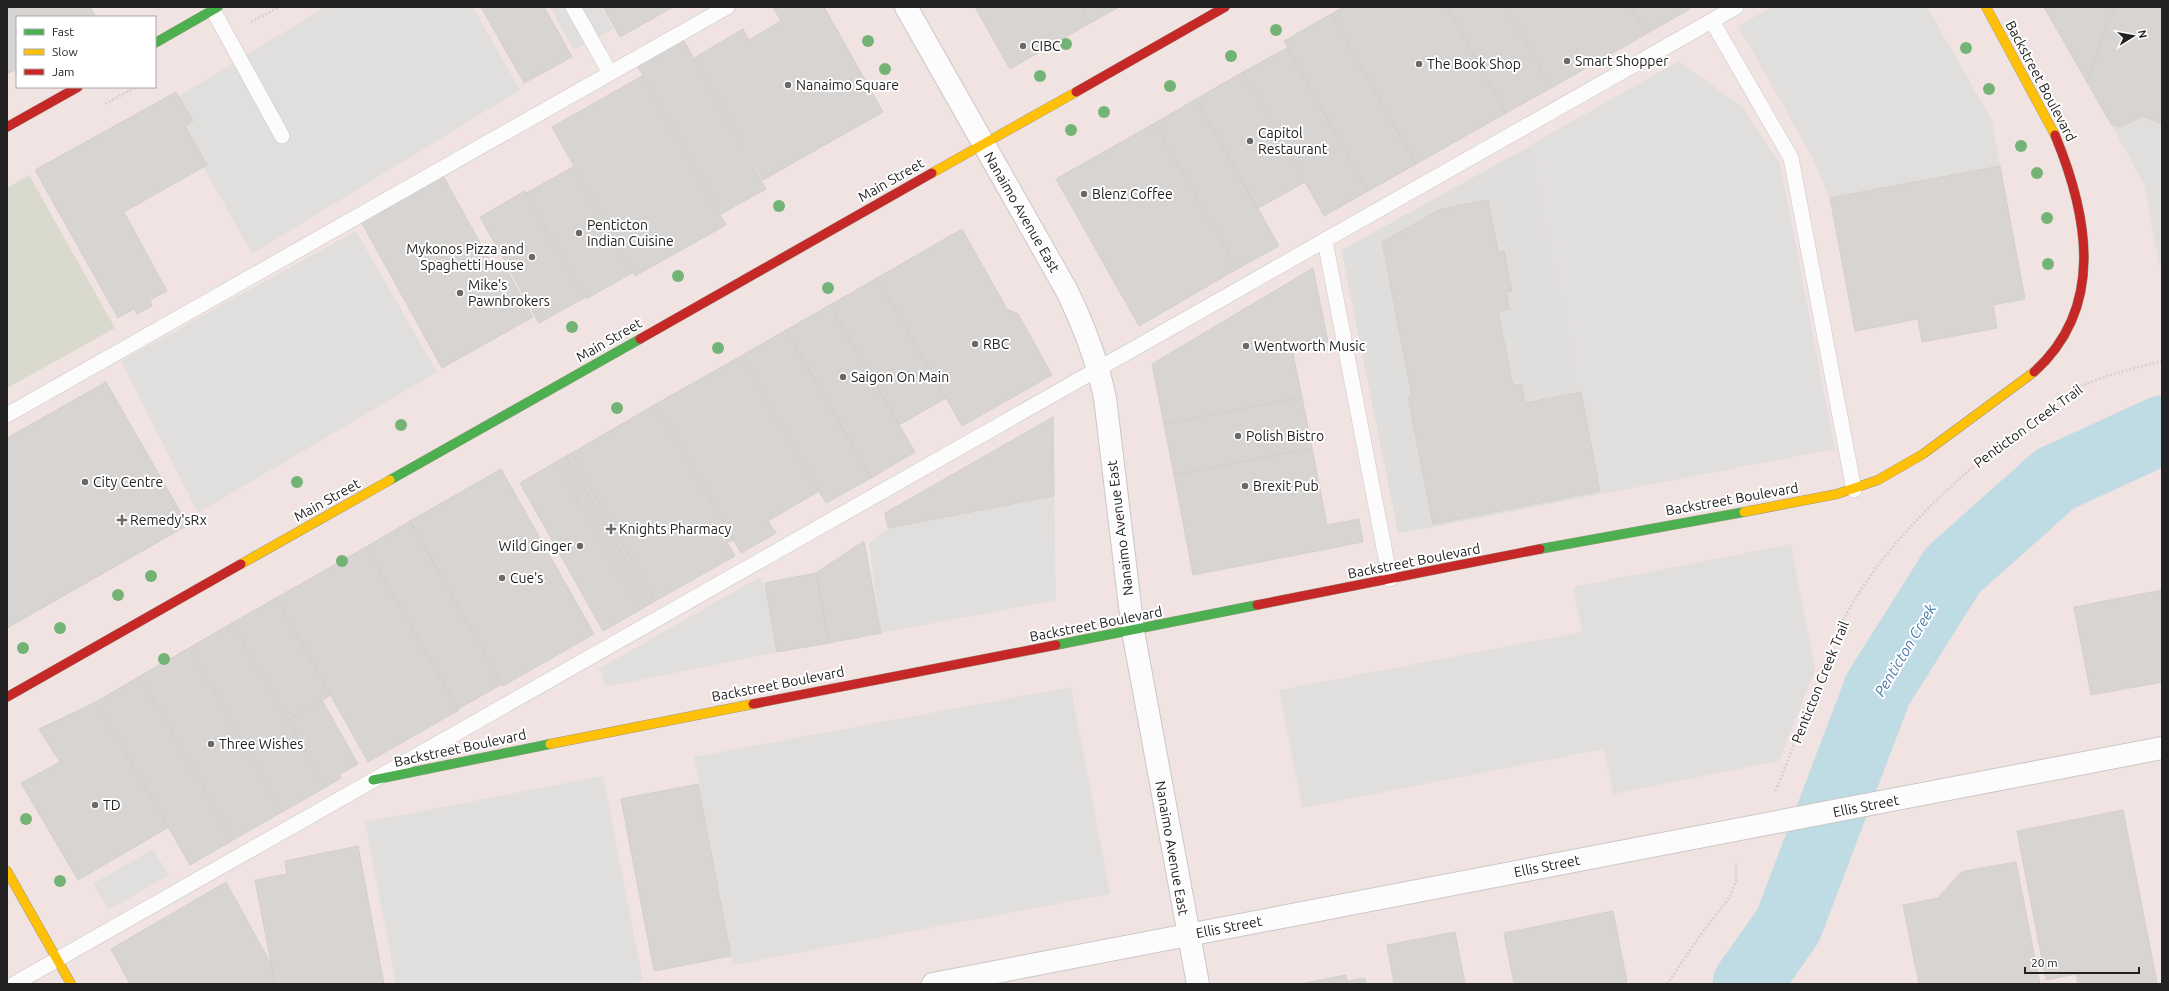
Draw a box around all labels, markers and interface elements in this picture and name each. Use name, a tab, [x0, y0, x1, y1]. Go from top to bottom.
legend	[16, 16, 156, 88]
north arrow	[2113, 16, 2153, 56]
street label: Backstreet Boulevard	[2002, 18, 2080, 144]
text: Fast	[52, 25, 74, 38]
text: N	[2136, 29, 2149, 39]
place label: CIBC	[1031, 38, 1061, 54]
marker: CIBC	[1018, 41, 1028, 51]
text: Slow	[52, 45, 78, 58]
place label: Smart Shopper	[1575, 53, 1669, 69]
place label: The Book Shop	[1427, 56, 1521, 72]
marker: Smart Shopper	[1562, 56, 1572, 66]
marker: The Book Shop	[1414, 59, 1424, 69]
text: Jam	[52, 65, 74, 78]
place label: Nanaimo Square	[796, 77, 899, 93]
marker: Nanaimo Square	[783, 80, 793, 90]
place label: Capitol Restaurant	[1258, 125, 1328, 157]
marker: Capitol Restaurant	[1245, 136, 1255, 146]
street label: Nanaimo Avenue East	[981, 149, 1063, 275]
street label: Main Street	[855, 155, 927, 205]
place label: Blenz Coffee	[1092, 186, 1173, 202]
marker: Blenz Coffee	[1079, 189, 1089, 199]
place label: Penticton Indian Cuisine	[587, 217, 674, 249]
marker: Penticton Indian Cuisine	[574, 228, 584, 238]
place label: Mykonos Pizza and Spaghetti House	[406, 241, 524, 273]
marker: Mykonos Pizza and Spaghetti House	[527, 252, 537, 262]
place label: Mike's Pawnbrokers	[468, 277, 550, 309]
marker: Mike's Pawnbrokers	[455, 288, 465, 298]
street label: Main Street	[573, 315, 645, 365]
place label: RBC	[983, 336, 1010, 352]
place label: Wentworth Music	[1254, 338, 1366, 354]
marker: RBC	[970, 339, 980, 349]
marker: Wentworth Music	[1241, 341, 1251, 351]
place label: Saigon On Main	[851, 369, 949, 385]
marker: Saigon On Main	[838, 372, 848, 382]
street label: Penticton Creek Trail	[1970, 381, 2086, 471]
place label: Polish Bistro	[1246, 428, 1324, 444]
marker: Polish Bistro	[1233, 431, 1243, 441]
street label: Nanaimo Avenue East	[1104, 459, 1136, 597]
place label: City Centre	[93, 474, 163, 490]
street label: Main Street	[291, 475, 363, 525]
marker: City Centre	[80, 477, 90, 487]
place label: Brexit Pub	[1253, 478, 1319, 494]
street label: Backstreet Boulevard	[1664, 479, 1800, 519]
marker: Brexit Pub	[1240, 481, 1250, 491]
place label: Remedy'sRx	[130, 512, 207, 528]
marker: Remedy'sRx	[117, 515, 127, 525]
place label: Knights Pharmacy	[619, 521, 732, 537]
marker: Knights Pharmacy	[606, 524, 616, 534]
place label: Wild Ginger	[499, 538, 573, 554]
street label: Backstreet Boulevard	[1346, 540, 1482, 582]
marker: Wild Ginger	[575, 541, 585, 551]
place label: Cue's	[510, 570, 543, 586]
marker: Cue's	[497, 573, 507, 583]
water label: Penticton Creek	[1871, 600, 1939, 699]
street label: Backstreet Boulevard	[1028, 603, 1164, 645]
street label: Penticton Creek Trail	[1788, 618, 1852, 746]
street label: Backstreet Boulevard	[710, 663, 846, 705]
street label: Backstreet Boulevard	[392, 726, 528, 770]
place label: Three Wishes	[219, 736, 303, 752]
marker: Three Wishes	[206, 739, 216, 749]
street label: Nanaimo Avenue East	[1152, 780, 1192, 917]
street label: Ellis Street	[1832, 792, 1901, 820]
place label: TD	[103, 797, 121, 813]
marker: TD	[90, 800, 100, 810]
street label: Ellis Street	[1513, 852, 1582, 880]
street label: Ellis Street	[1195, 913, 1264, 941]
scale bar	[2025, 949, 2139, 975]
text: 20 m	[2031, 956, 2058, 969]

